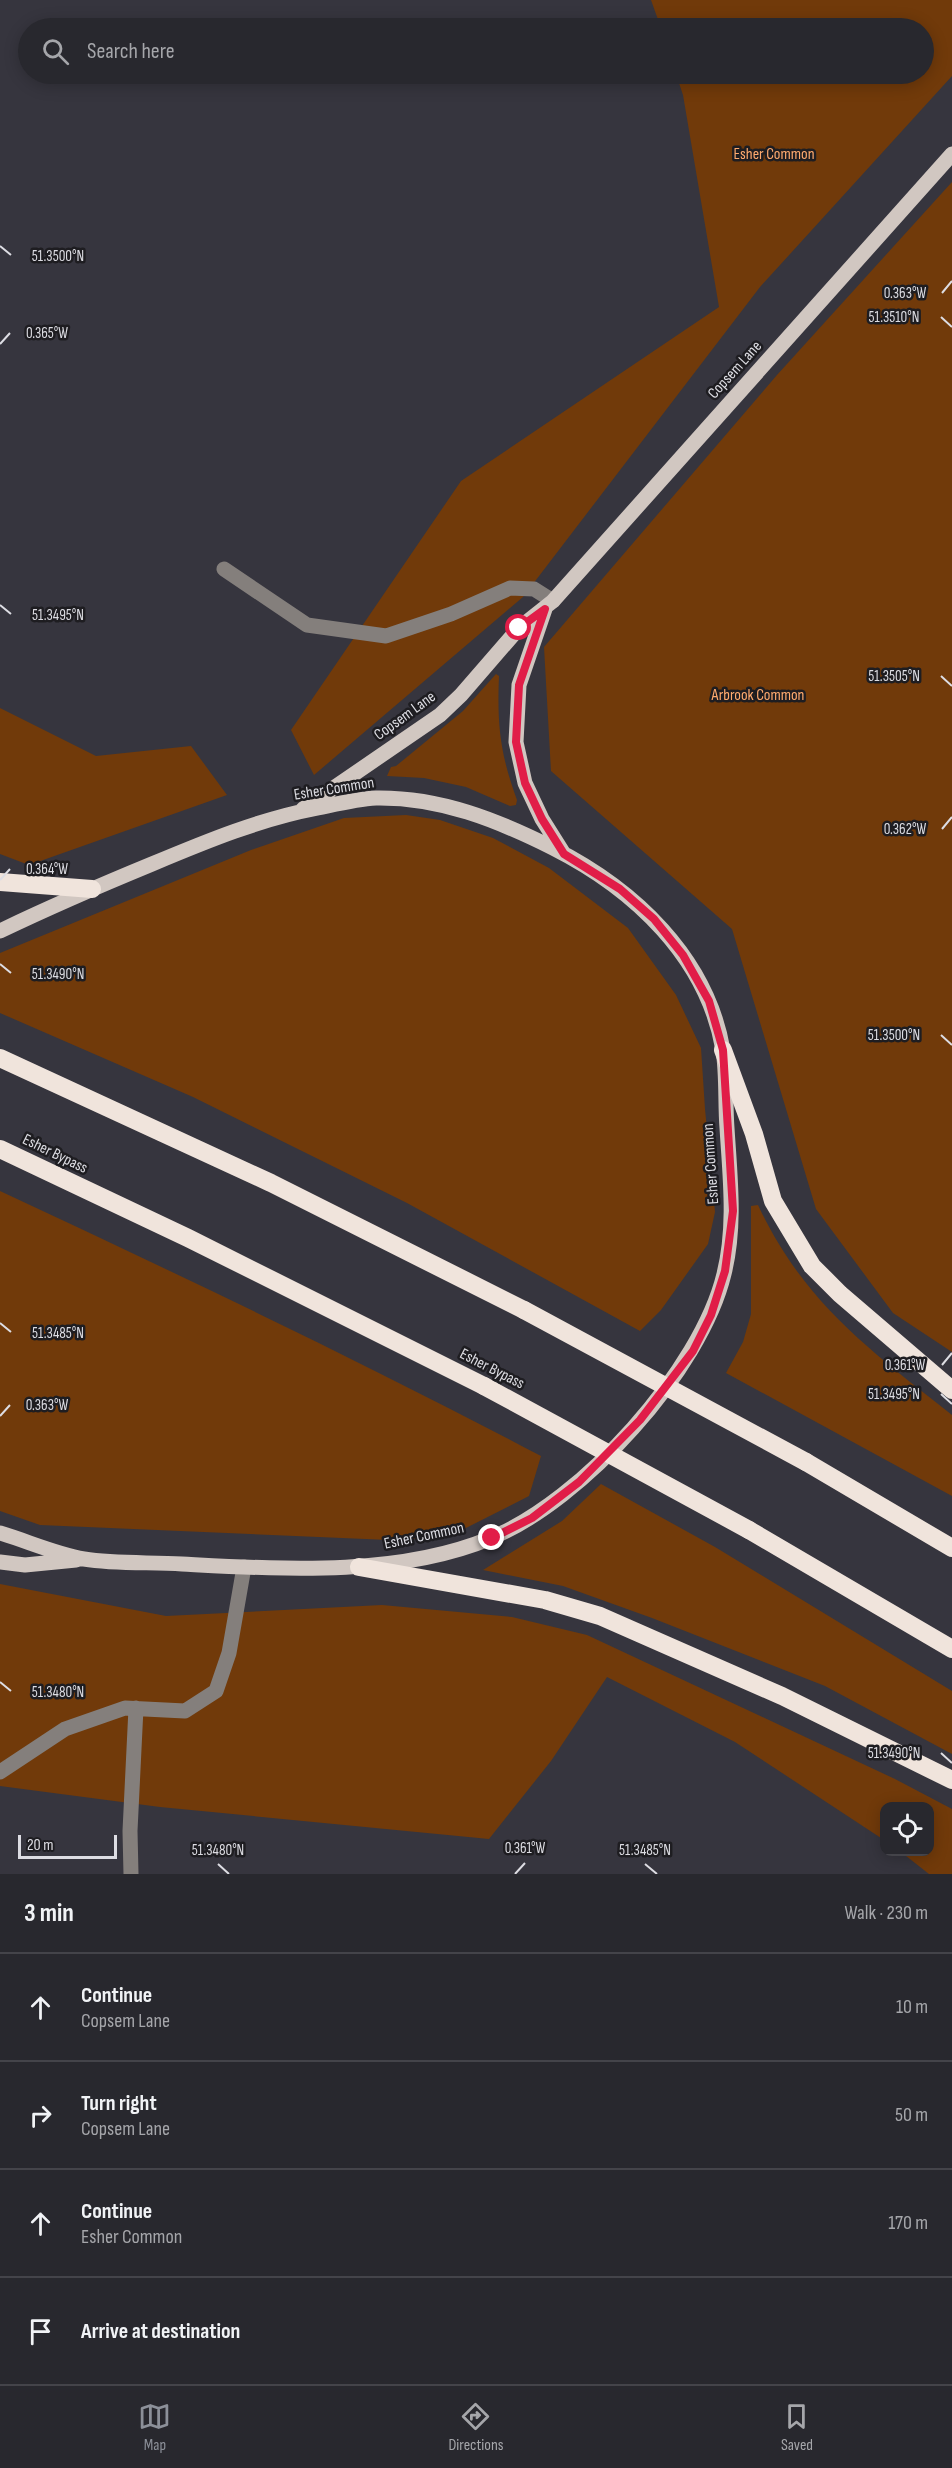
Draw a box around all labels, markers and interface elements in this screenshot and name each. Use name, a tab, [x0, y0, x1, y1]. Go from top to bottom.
search box	[18, 18, 934, 84]
icon: search	[39, 35, 72, 68]
text: Search here	[87, 38, 174, 65]
park label: Esher Common	[733, 145, 815, 164]
text: 51.3500°N	[32, 247, 84, 266]
text: 0.363°W	[884, 284, 926, 303]
text: 51.3510°N	[869, 308, 919, 327]
text: 0.365°W	[26, 324, 68, 343]
street label: Copsem Lane	[704, 337, 766, 403]
text: 51.3495°N	[32, 606, 84, 625]
route start	[505, 614, 531, 640]
text: 51.3505°N	[868, 667, 920, 686]
park label: Arbrook Common	[711, 686, 804, 705]
street label: Copsem Lane	[371, 687, 439, 745]
street label: Esher Common	[292, 773, 376, 805]
text: 0.362°W	[884, 820, 926, 839]
text: 0.364°W	[26, 860, 68, 879]
text: 51.3490°N	[32, 965, 84, 984]
text: 51.3500°N	[868, 1026, 920, 1045]
street label: Esher Common	[699, 1123, 723, 1205]
street label: Esher Bypass	[19, 1130, 91, 1178]
text: 51.3485°N	[32, 1324, 84, 1343]
street label: Esher Bypass	[456, 1345, 528, 1393]
text: 0.361°W	[885, 1356, 926, 1375]
text: 51.3495°N	[868, 1385, 920, 1404]
text: 0.363°W	[26, 1396, 68, 1415]
street label: Esher Common	[382, 1518, 466, 1554]
route end	[478, 1524, 504, 1550]
text: 51.3480°N	[32, 1683, 84, 1702]
text: 51.3490°N	[868, 1744, 920, 1763]
map controls	[880, 1802, 934, 1856]
button: locate	[880, 1802, 934, 1856]
scale bar	[18, 1832, 117, 1860]
text: 20 m	[27, 1836, 54, 1855]
text: 0.361°W	[505, 1839, 546, 1858]
text: 51.3480°N	[192, 1841, 244, 1860]
text: 51.3485°N	[619, 1841, 671, 1860]
text: 3 min	[24, 1898, 74, 1929]
text: Walk · 230 m	[845, 1901, 928, 1925]
text: Continue	[81, 1982, 152, 2009]
icon: ahead	[24, 1991, 57, 2024]
text: 10 m	[896, 1995, 928, 2019]
text: Copsem Lane	[81, 2009, 170, 2033]
text: Turn right	[81, 2090, 157, 2117]
icon: right	[24, 2099, 57, 2132]
text: 50 m	[895, 2103, 928, 2127]
text: Copsem Lane	[81, 2117, 170, 2141]
text: Continue	[81, 2198, 152, 2225]
icon: ahead	[24, 2207, 57, 2240]
text: 170 m	[888, 2211, 928, 2235]
text: Esher Common	[81, 2225, 182, 2249]
icon: arrive	[24, 2315, 57, 2348]
text: Arrive at destination	[81, 2318, 240, 2345]
tab: Map	[138, 2400, 171, 2455]
tab: Directions	[448, 2400, 503, 2455]
tab: Saved	[780, 2400, 813, 2455]

